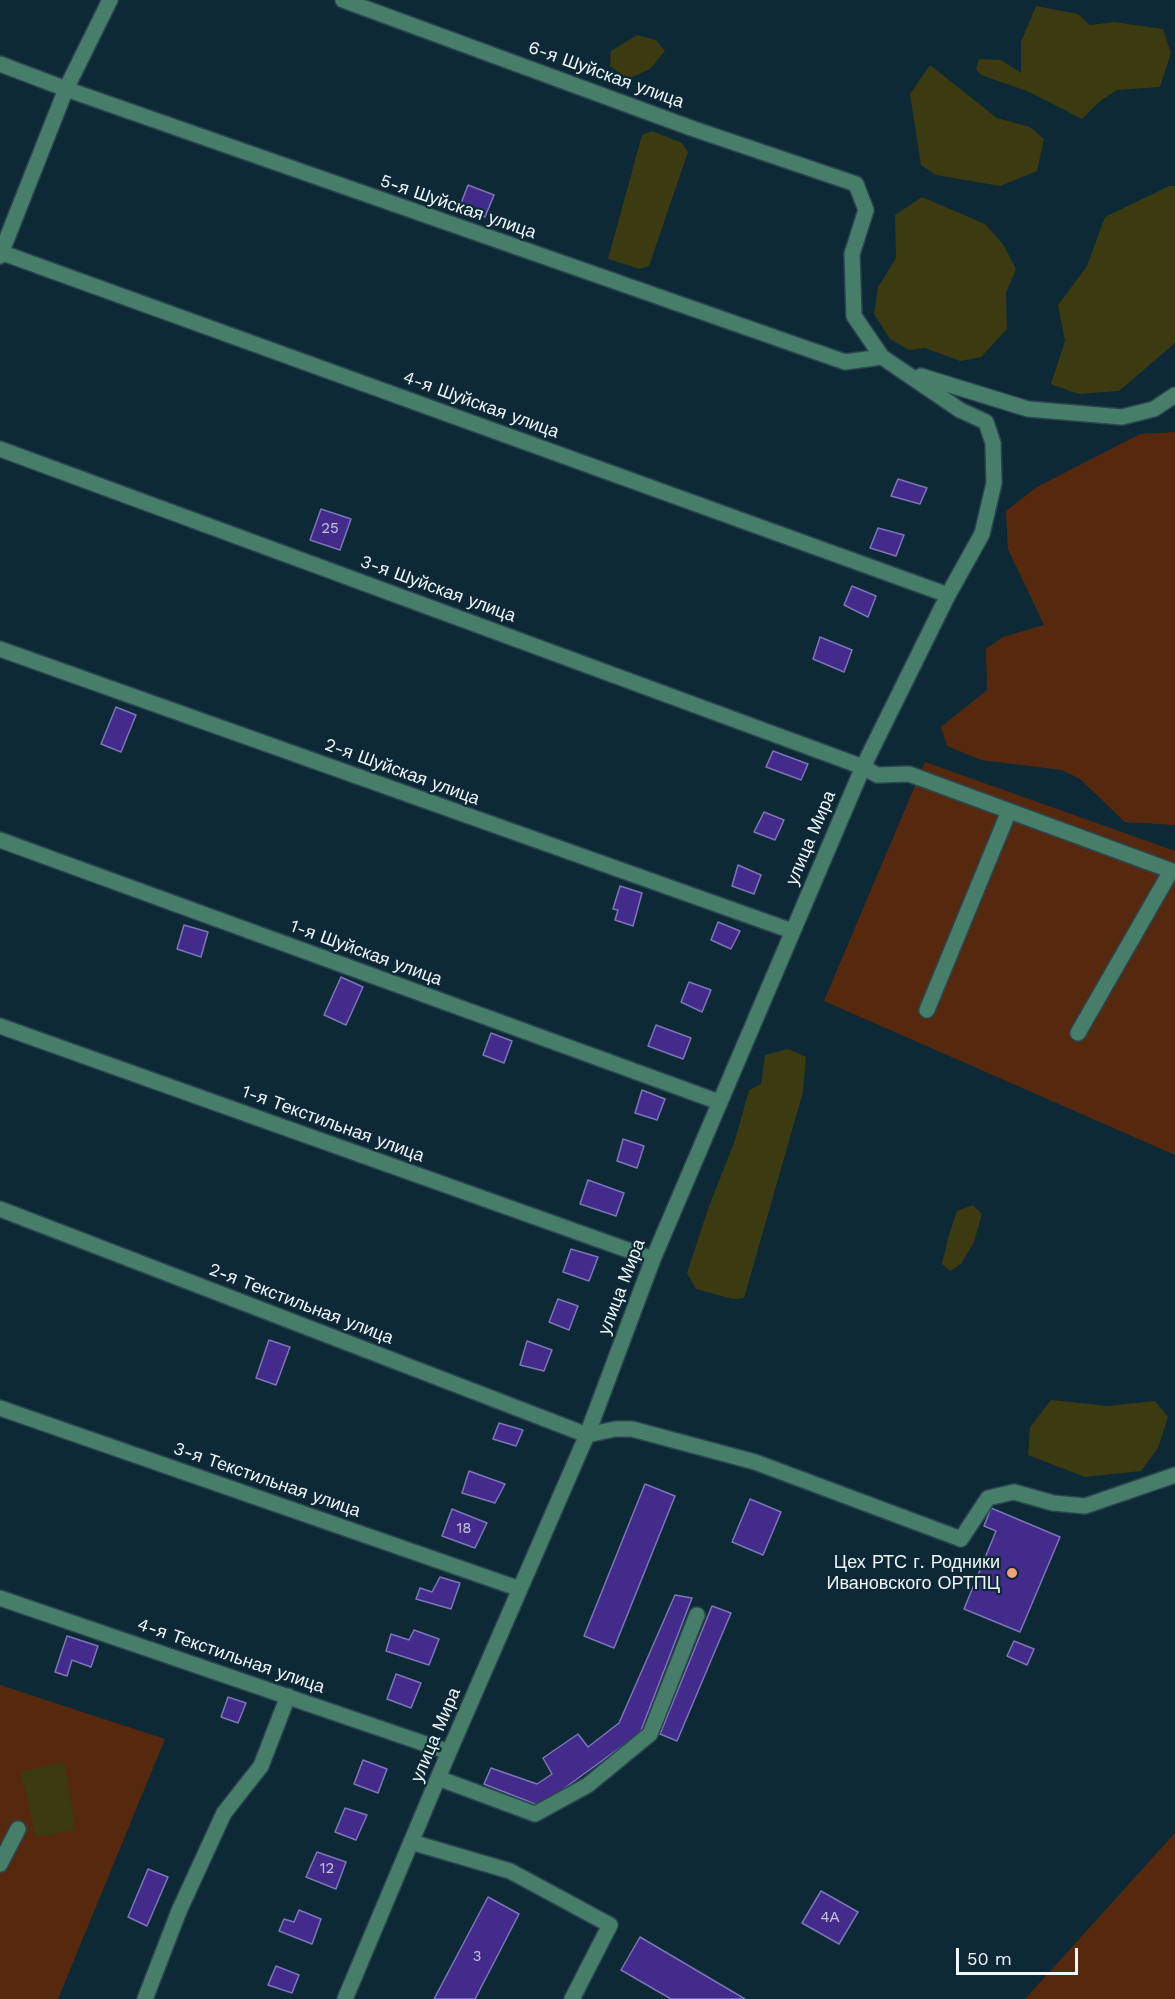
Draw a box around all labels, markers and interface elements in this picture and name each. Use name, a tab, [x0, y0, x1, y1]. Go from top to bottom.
street label: 6-я Шуйская улица	[525, 37, 687, 113]
street label: 5-я Шуйская улица	[377, 170, 539, 244]
street label: 4-я Шуйская улица	[400, 367, 562, 443]
house number: 25	[321, 520, 339, 538]
street label: 3-я Шуйская улица	[357, 551, 519, 627]
street label: 2-я Шуйская улица	[322, 734, 482, 810]
street label: улица Мира	[781, 787, 841, 889]
street label: 1-я Шуйская улица	[287, 915, 445, 991]
street label: 1-я Текстильная улица	[239, 1081, 427, 1167]
street label: улица Мира	[594, 1236, 650, 1338]
street label: 2-я Текстильная улица	[206, 1259, 396, 1349]
street label: 3-я Текстильная улица	[171, 1438, 363, 1522]
house number: 18	[456, 1520, 472, 1538]
place label: Цех РТС г. Родники Ивановского ОРТПЦ	[827, 1552, 1000, 1594]
marker: Цех РТС г. Родники Ивановского ОРТПЦ	[1005, 1566, 1019, 1580]
street label: 4-я Текстильная улица	[135, 1614, 327, 1698]
street label: улица Мира	[406, 1684, 466, 1786]
house number: 12	[320, 1860, 334, 1878]
house number: 4А	[820, 1909, 840, 1927]
scale bar	[959, 1936, 1080, 1974]
house number: 3	[473, 1948, 481, 1966]
text: 50 m	[967, 1948, 1012, 1969]

